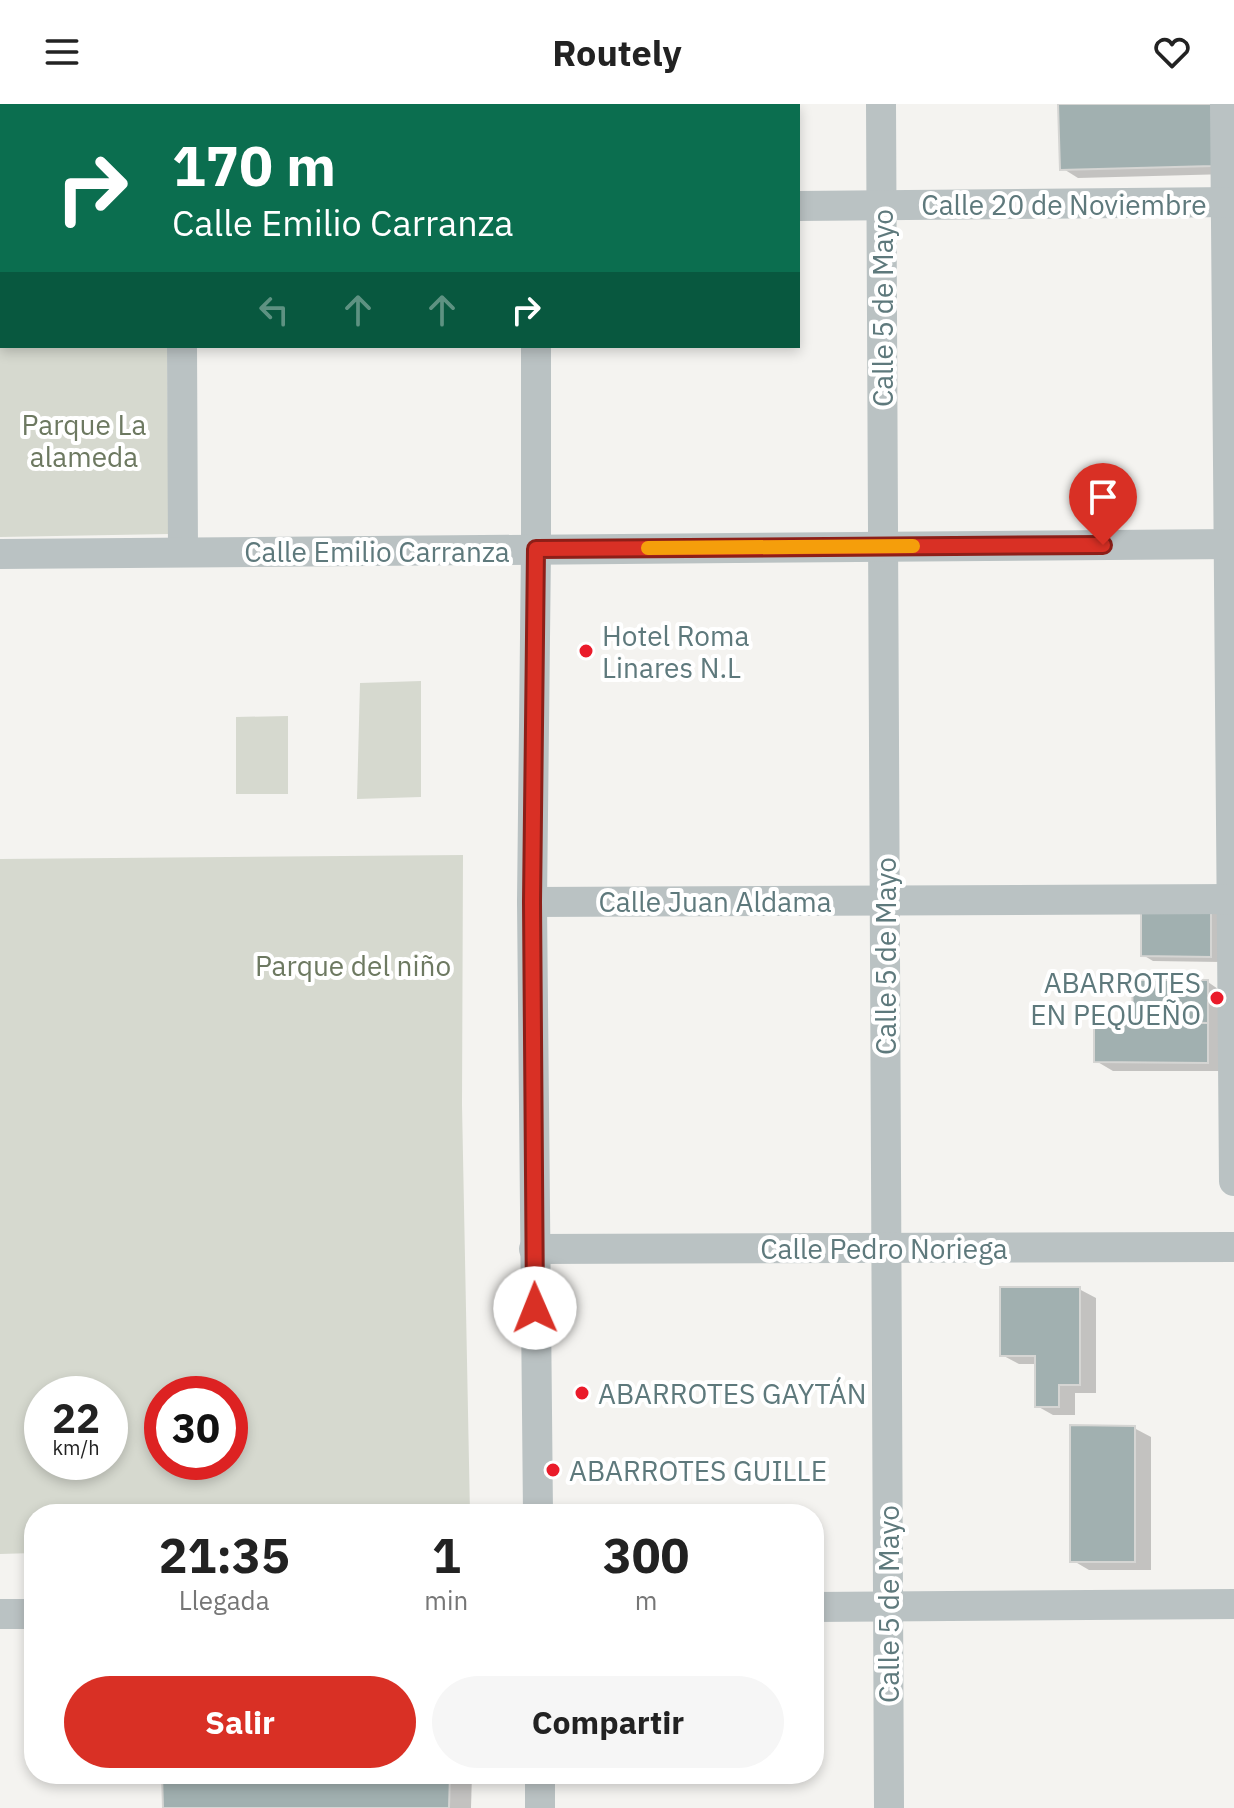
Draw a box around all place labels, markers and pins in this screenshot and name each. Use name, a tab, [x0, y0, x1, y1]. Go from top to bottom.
pin	[1069, 463, 1137, 545]
place label: Hotel Roma Linares N.L	[602, 617, 749, 686]
marker: Hotel Roma Linares N.L	[577, 642, 595, 660]
place label: ABARROTES EN PEQUEÑO	[1030, 964, 1201, 1033]
marker: ABARROTES EN PEQUEÑO	[1208, 989, 1226, 1007]
place label: ABARROTES GAYTÁN	[598, 1375, 867, 1412]
marker: ABARROTES GAYTÁN	[573, 1384, 591, 1402]
place label: ABARROTES GUILLE	[569, 1452, 827, 1489]
marker: ABARROTES GUILLE	[544, 1461, 562, 1479]

